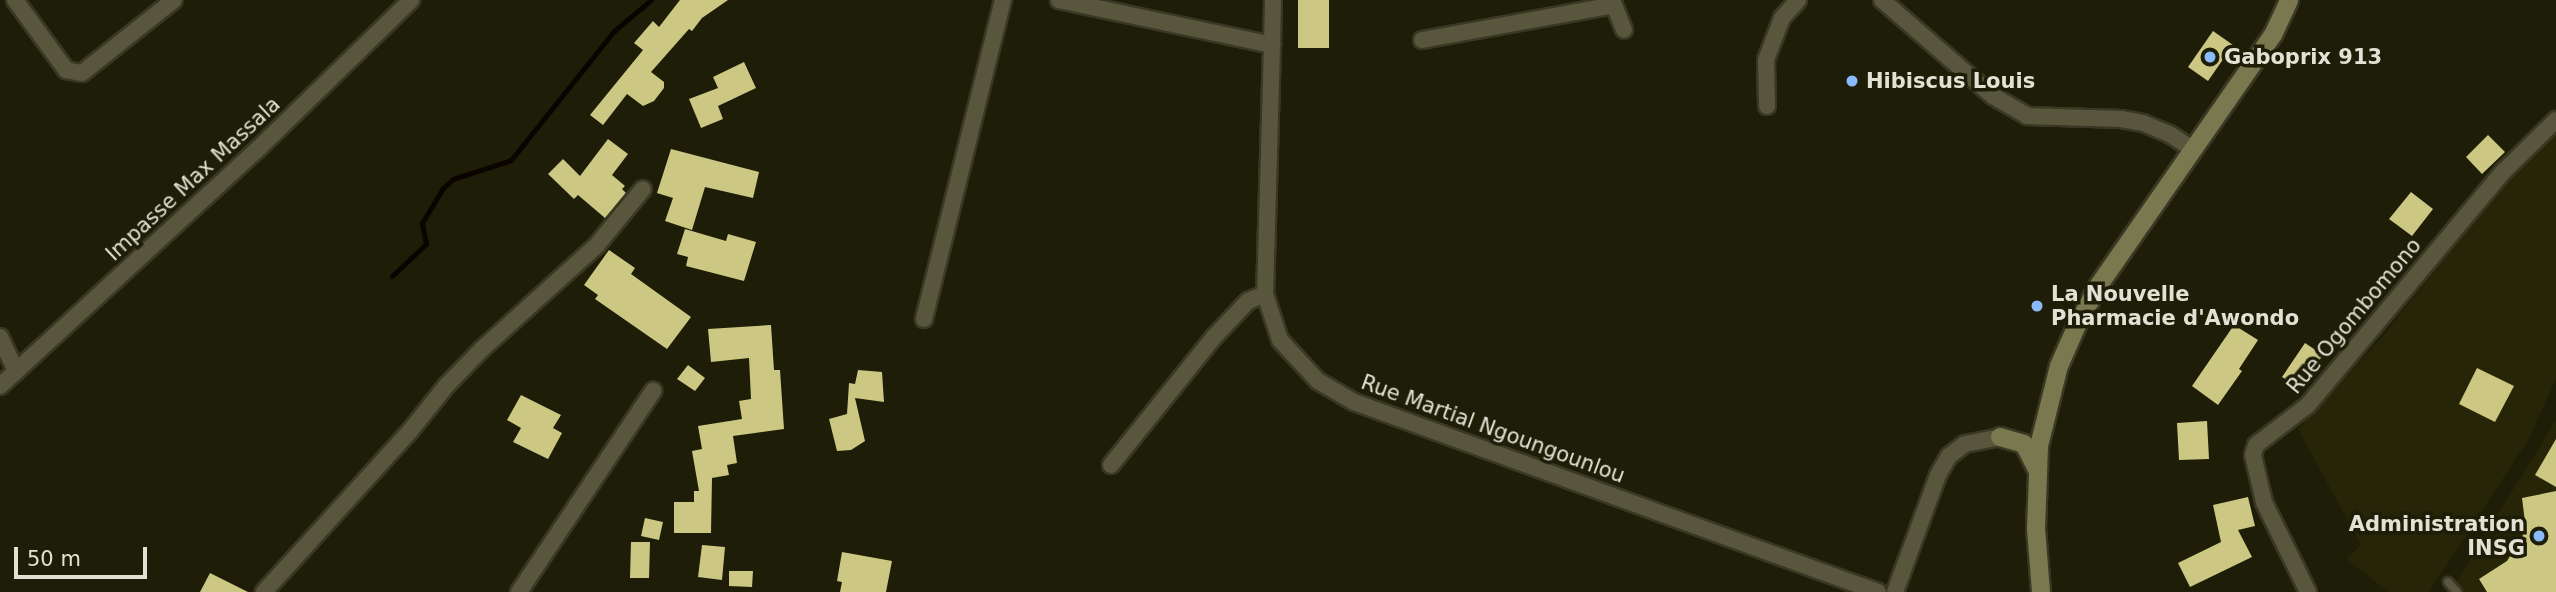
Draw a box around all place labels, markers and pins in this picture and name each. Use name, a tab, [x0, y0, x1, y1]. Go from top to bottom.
place label: Gaboprix 913	[2224, 44, 2382, 70]
marker: Gaboprix 913	[2202, 49, 2218, 65]
place label: Hibiscus Louis	[1866, 68, 2035, 94]
marker: Hibiscus Louis	[1844, 73, 1860, 89]
place label: La Nouvelle Pharmacie d'Awondo	[2051, 281, 2299, 331]
marker: La Nouvelle Pharmacie d'Awondo	[2029, 298, 2045, 314]
place label: Administration INSG	[2349, 511, 2525, 561]
marker: Administration INSG	[2531, 528, 2547, 544]

